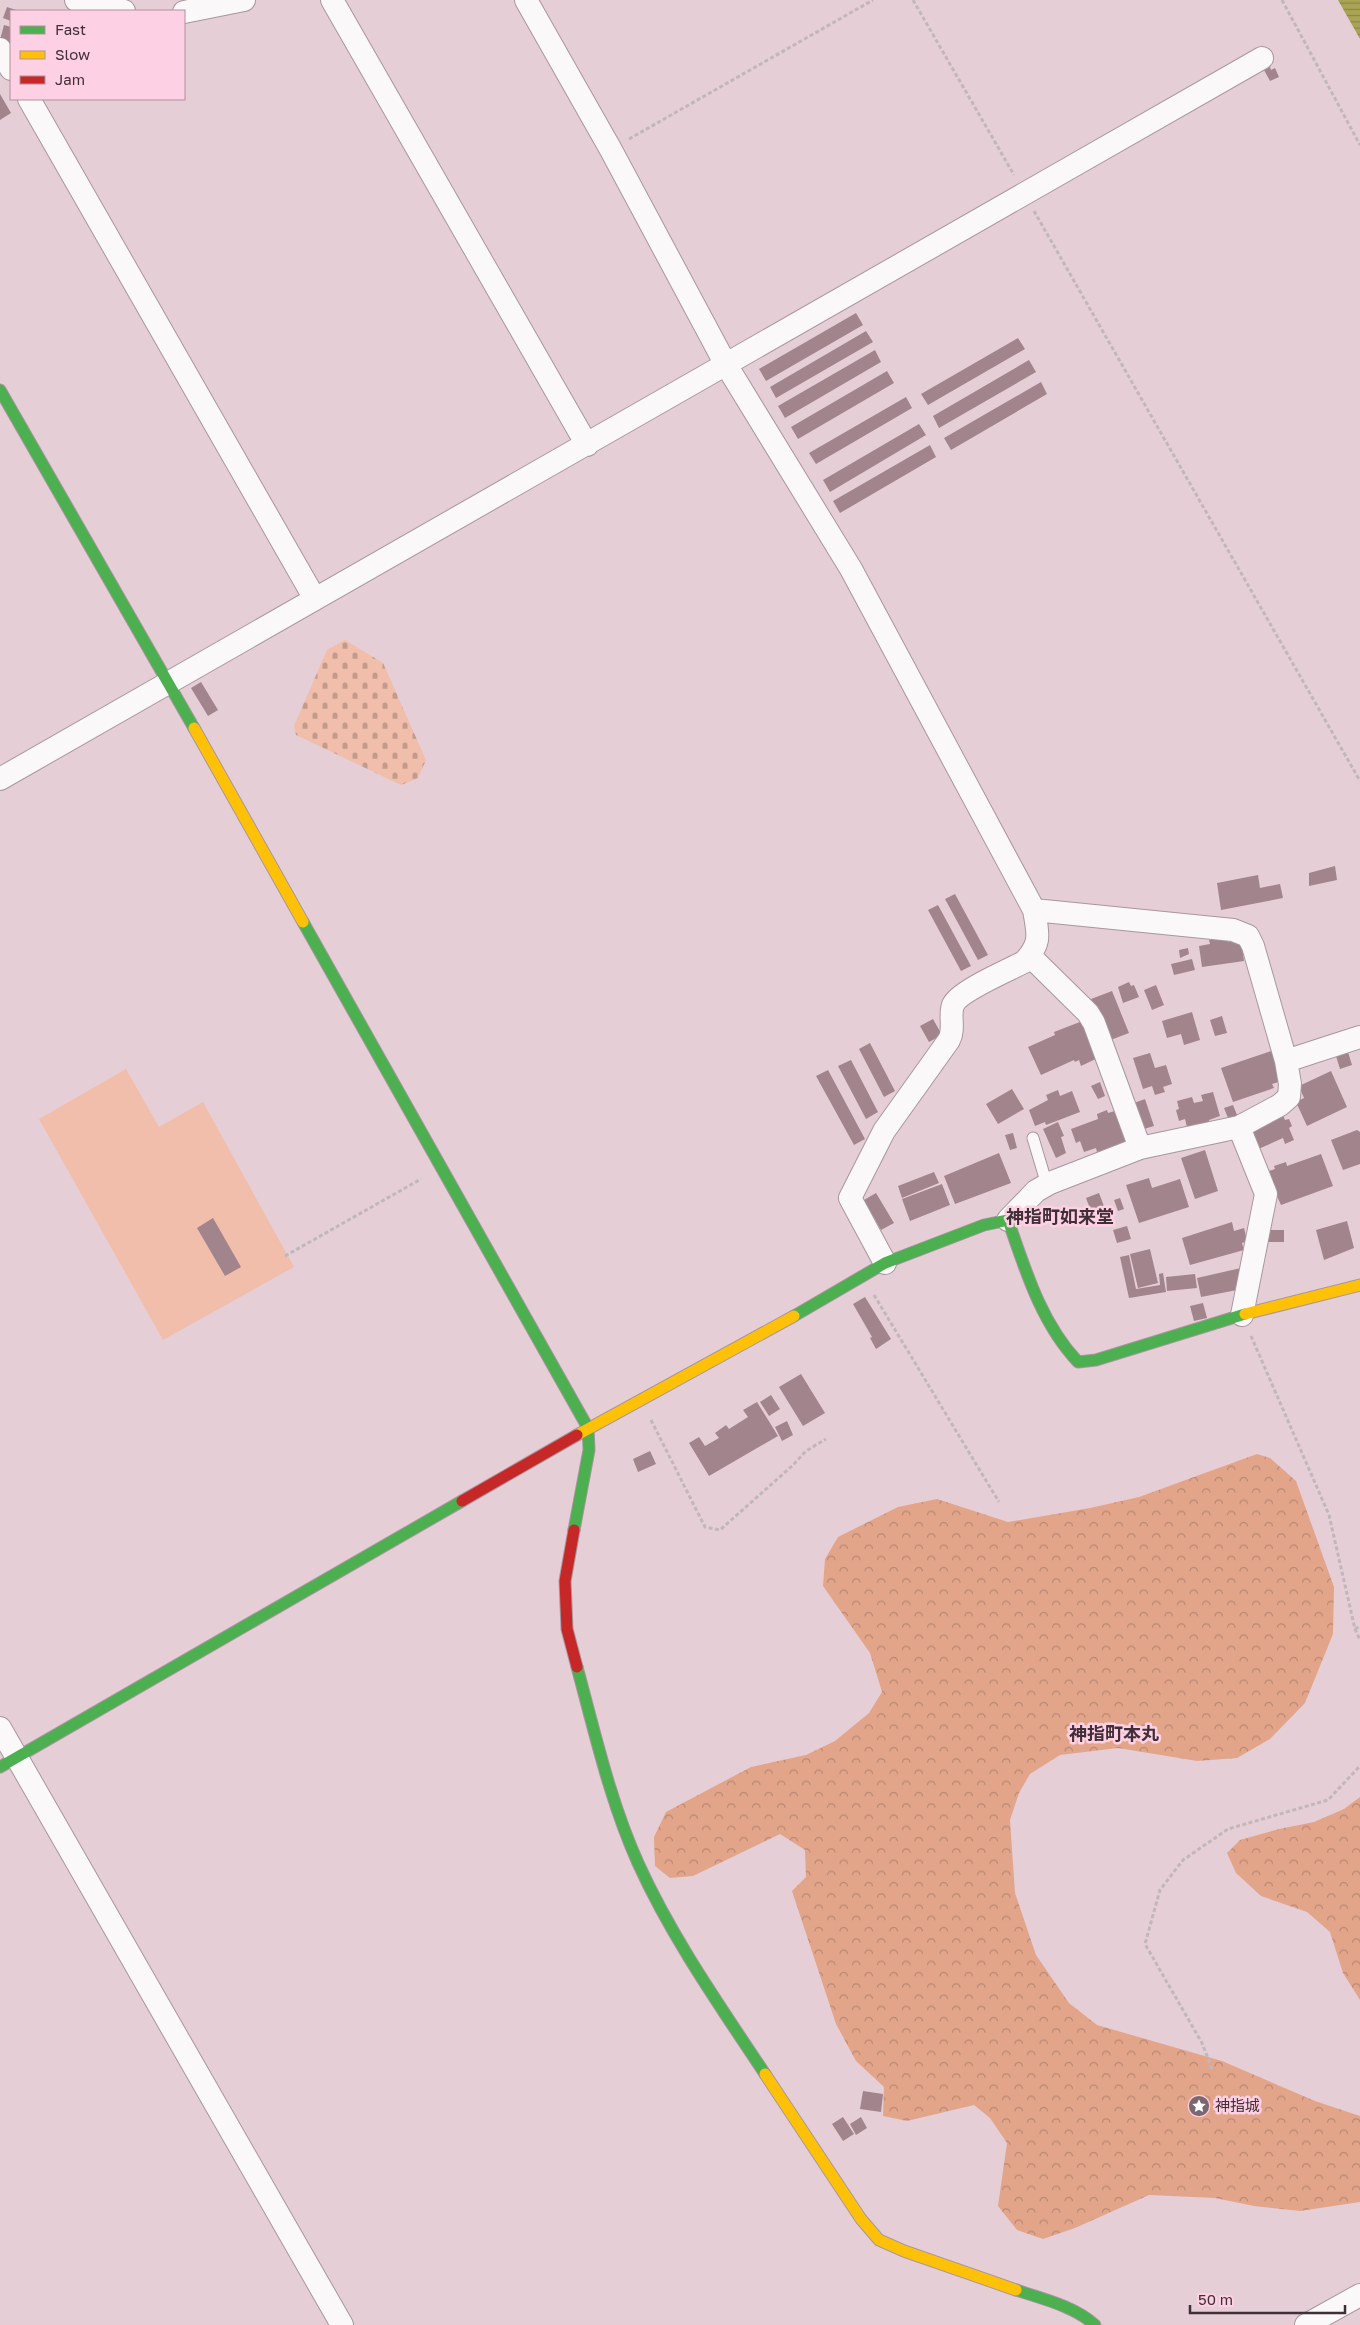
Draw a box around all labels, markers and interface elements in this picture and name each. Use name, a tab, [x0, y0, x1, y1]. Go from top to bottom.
legend	[10, 10, 185, 100]
text: Fast	[55, 20, 86, 38]
text: Slow	[55, 45, 90, 63]
text: Jam	[55, 70, 85, 88]
district label: 神指町如来堂	[1006, 1205, 1114, 1227]
district label: 神指町本丸	[1069, 1722, 1159, 1744]
place icon: 神指城	[1187, 2094, 1211, 2118]
place label: 神指城	[1215, 2096, 1260, 2114]
scale bar	[1190, 2282, 1345, 2314]
text: 50 m	[1198, 2290, 1233, 2308]

